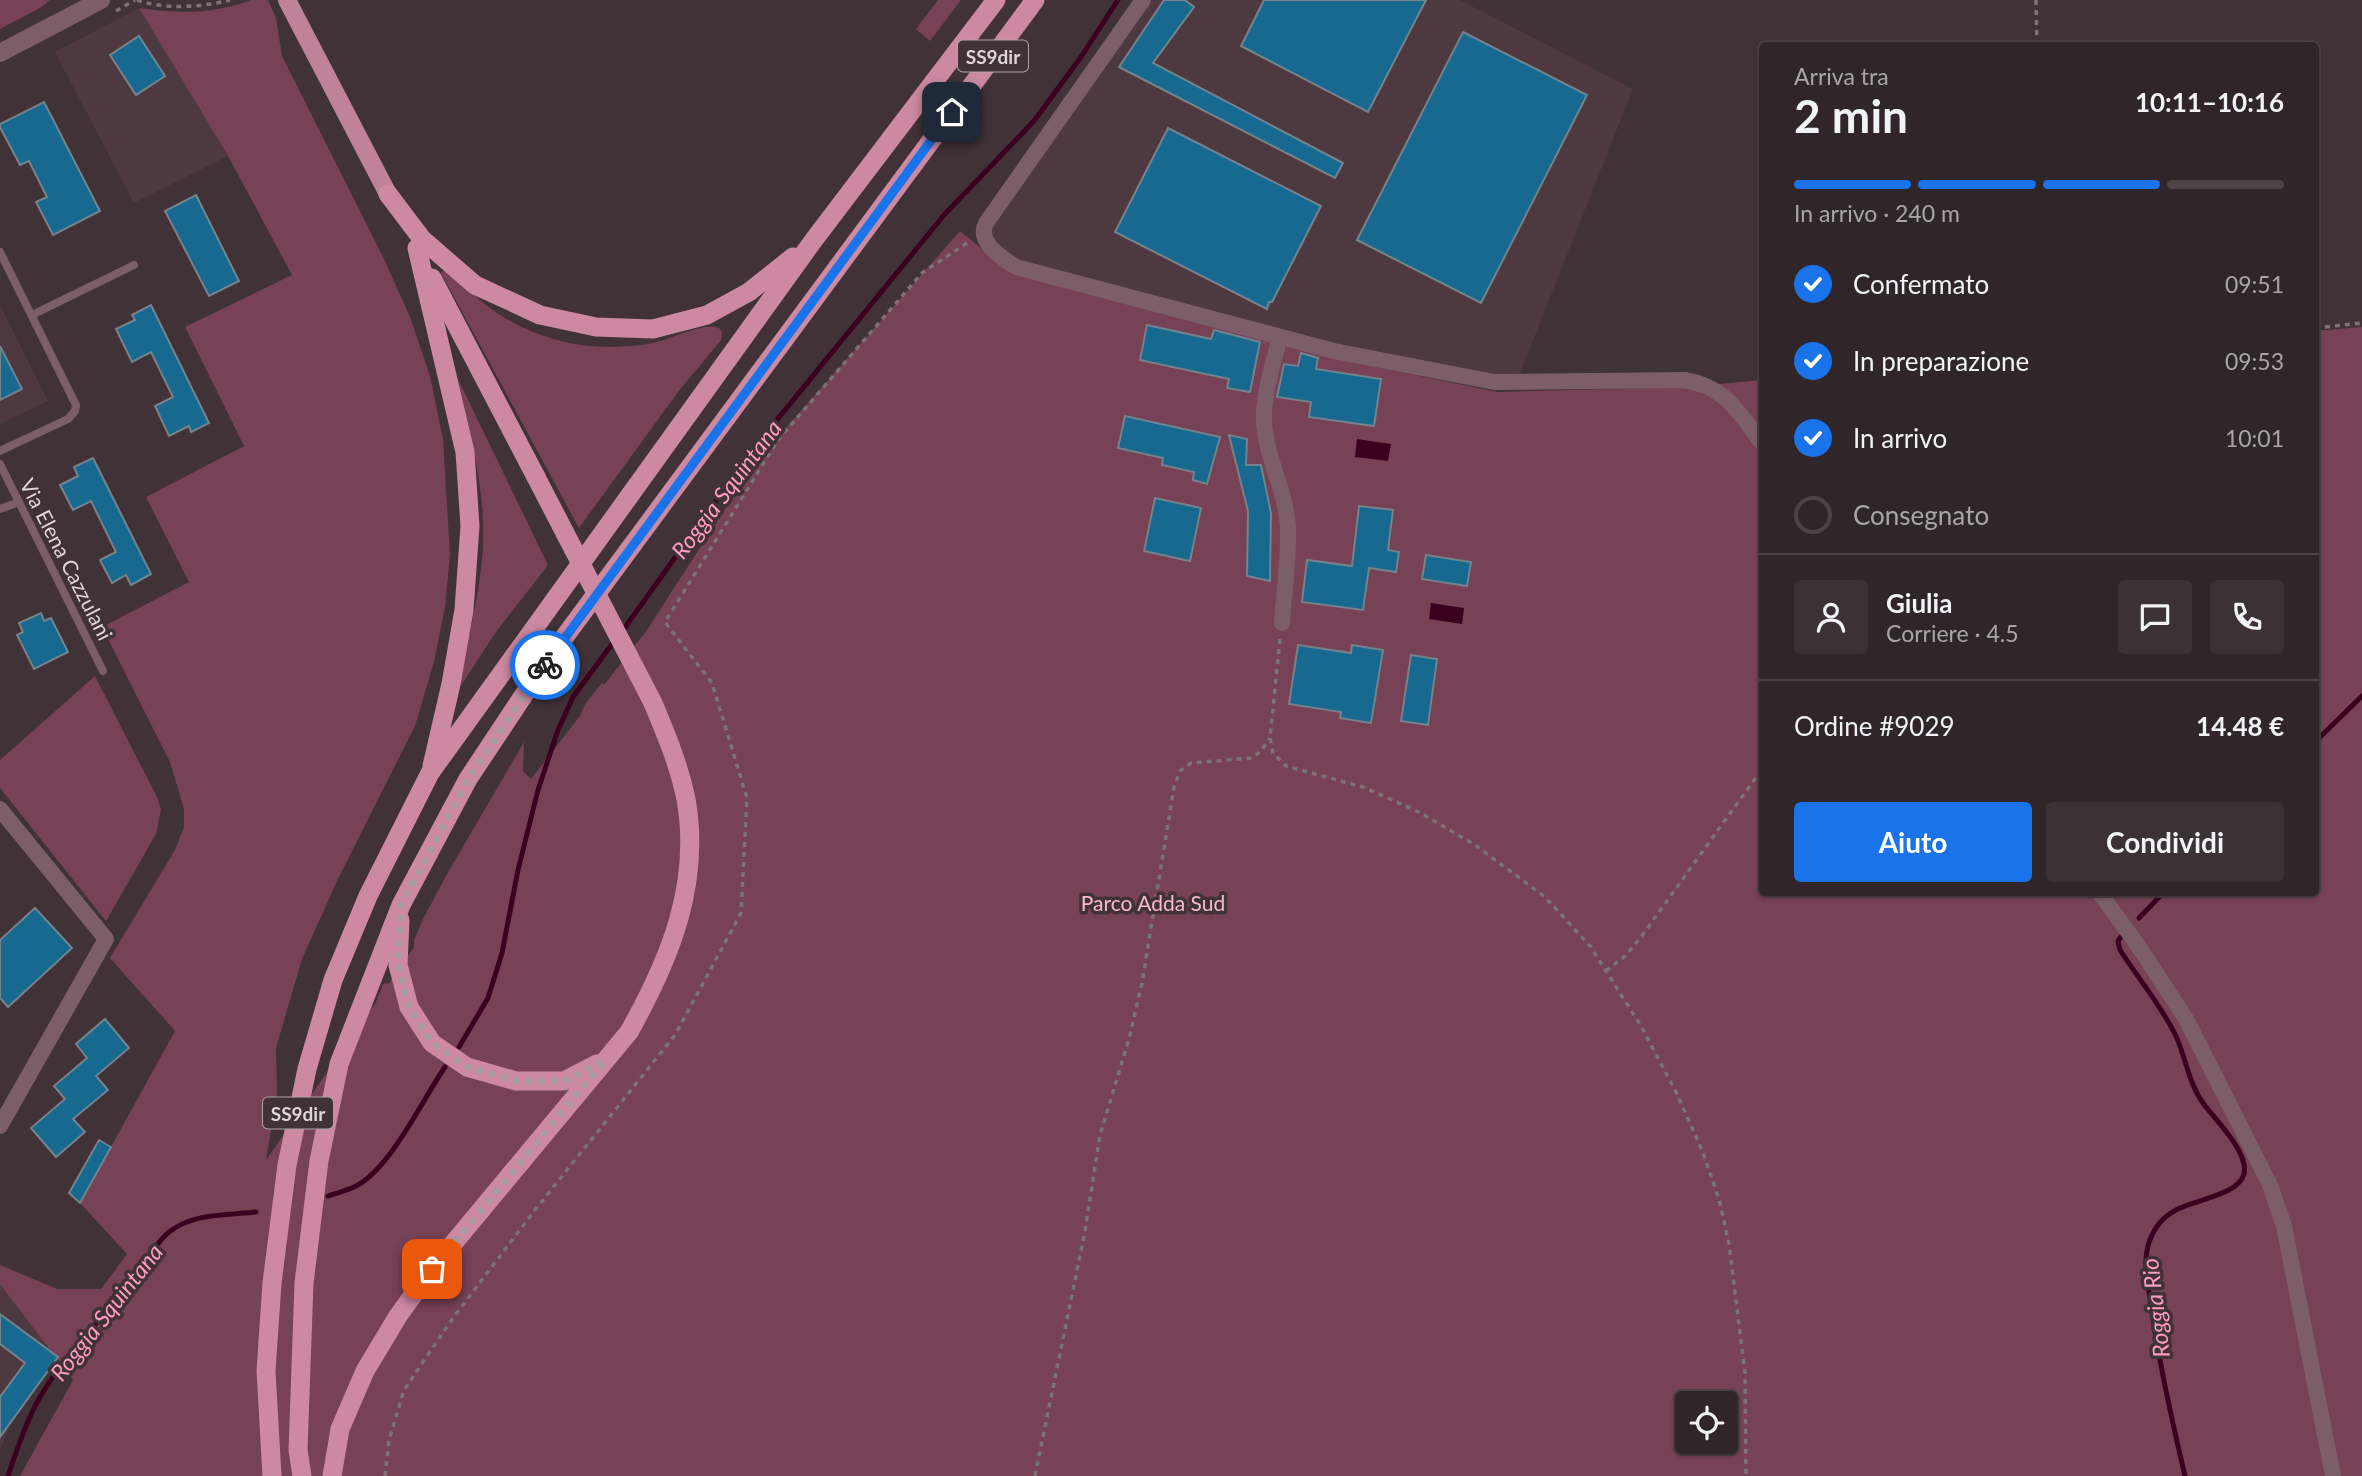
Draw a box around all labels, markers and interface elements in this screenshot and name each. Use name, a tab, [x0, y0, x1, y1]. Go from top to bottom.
road number: SS9dir	[958, 40, 1028, 72]
text: Arriva tra	[1794, 62, 1889, 90]
pin	[922, 82, 982, 142]
text: 10:11–10:16	[2135, 86, 2284, 118]
text: 2 min	[1794, 88, 1908, 143]
icon: home	[933, 93, 971, 131]
text: In arrivo · 240 m	[1794, 199, 1960, 227]
icon: check	[1794, 265, 1832, 303]
text: Confermato	[1853, 268, 1989, 300]
text: 09:51	[2225, 270, 2284, 298]
icon: check	[1794, 342, 1832, 380]
text: In preparazione	[1853, 345, 2029, 377]
text: 09:53	[2225, 347, 2284, 375]
water label: Roggia Squintana	[665, 414, 787, 564]
icon: check	[1794, 419, 1832, 457]
text: In arrivo	[1853, 422, 1947, 454]
text: 10:01	[2225, 424, 2284, 452]
street label: Via Elena Cazzulani	[15, 474, 119, 644]
text: Consegnato	[1853, 499, 1989, 531]
button: person	[1794, 580, 1868, 654]
button: chat	[2118, 580, 2192, 654]
button: phone	[2210, 580, 2284, 654]
text: Giulia	[1886, 587, 1952, 619]
text: Corriere · 4.5	[1886, 619, 2019, 647]
courier	[510, 630, 580, 700]
icon: bike	[526, 646, 564, 684]
text: Ordine #9029	[1794, 710, 1955, 742]
text: 14.48 €	[2196, 710, 2284, 742]
button: Aiuto	[1794, 802, 2032, 882]
button: Condividi	[2046, 802, 2284, 882]
park label: Parco Adda Sud	[1081, 890, 1225, 915]
road number: SS9dir	[263, 1098, 333, 1128]
water label: Roggia Squintana	[44, 1238, 168, 1386]
pin	[402, 1239, 462, 1299]
icon: bag	[413, 1250, 451, 1288]
water label: Roggia Rio	[2135, 1257, 2175, 1359]
map controls	[1675, 1391, 1738, 1454]
button: locate	[1675, 1391, 1738, 1454]

